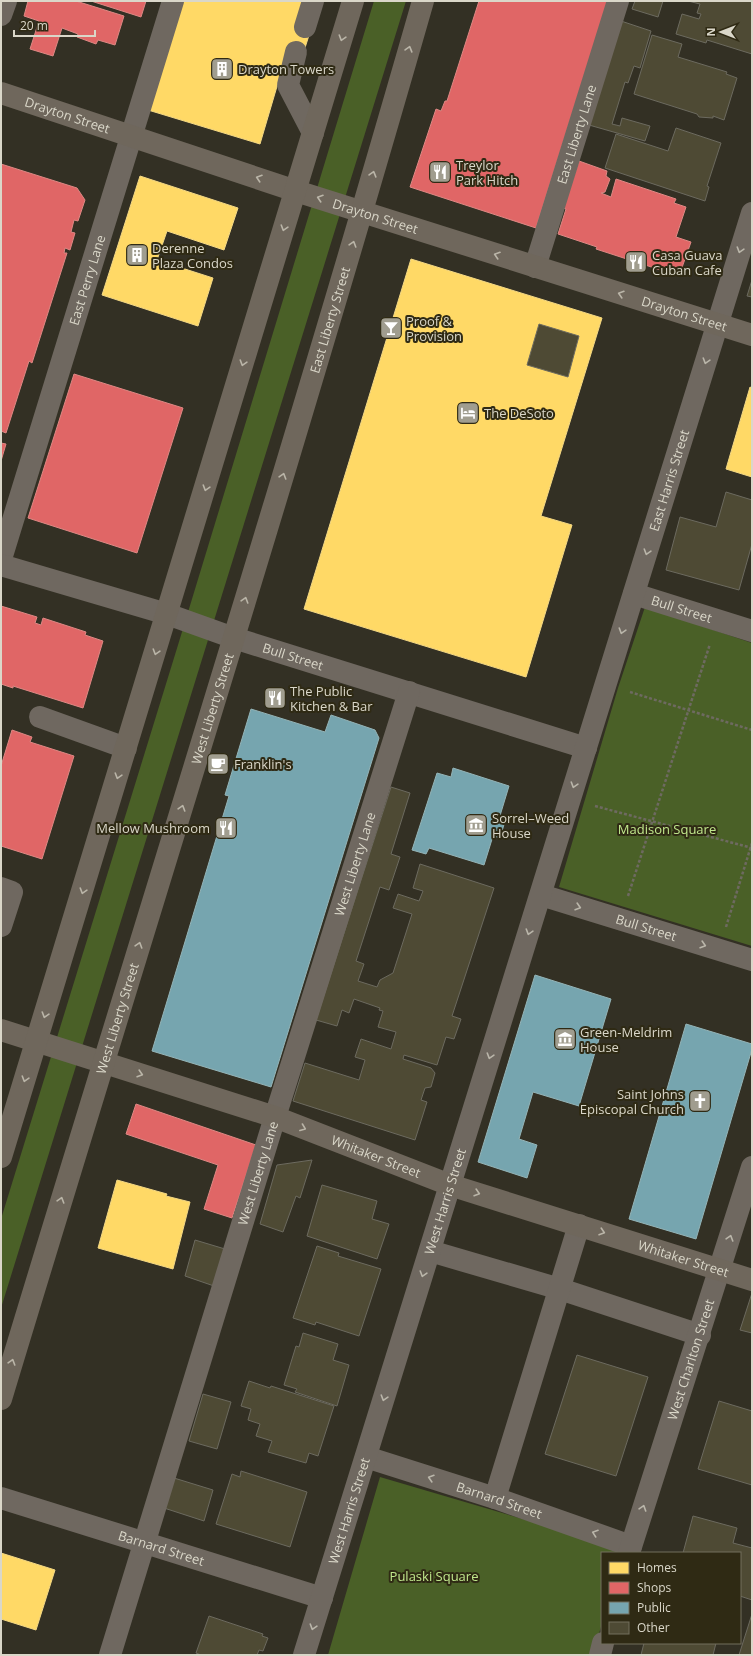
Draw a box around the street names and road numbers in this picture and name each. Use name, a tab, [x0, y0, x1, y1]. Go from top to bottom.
street label: East Liberty Lane	[552, 82, 600, 186]
street label: Drayton Street	[22, 93, 113, 138]
street label: Drayton Street	[330, 194, 421, 238]
street label: East Perry Lane	[65, 233, 109, 327]
street label: East Liberty Street	[305, 264, 354, 375]
street label: Drayton Street	[639, 292, 730, 336]
street label: East Harris Street	[645, 427, 693, 533]
street label: Bull Street	[649, 591, 715, 627]
street label: Bull Street	[260, 638, 326, 674]
street label: West Liberty Street	[187, 651, 238, 766]
street label: West Liberty Lane	[330, 810, 380, 918]
street label: Bull Street	[613, 910, 679, 945]
street label: West Liberty Street	[92, 960, 143, 1076]
street label: West Liberty Lane	[233, 1119, 282, 1227]
street label: Whitaker Street	[329, 1131, 424, 1182]
street label: West Harris Street	[420, 1146, 470, 1257]
street label: Whitaker Street	[636, 1236, 732, 1281]
street label: West Charlton Street	[663, 1297, 718, 1422]
street label: West Harris Street	[324, 1455, 374, 1566]
street label: Barnard Street	[454, 1477, 545, 1523]
street label: Barnard Street	[116, 1526, 207, 1570]

